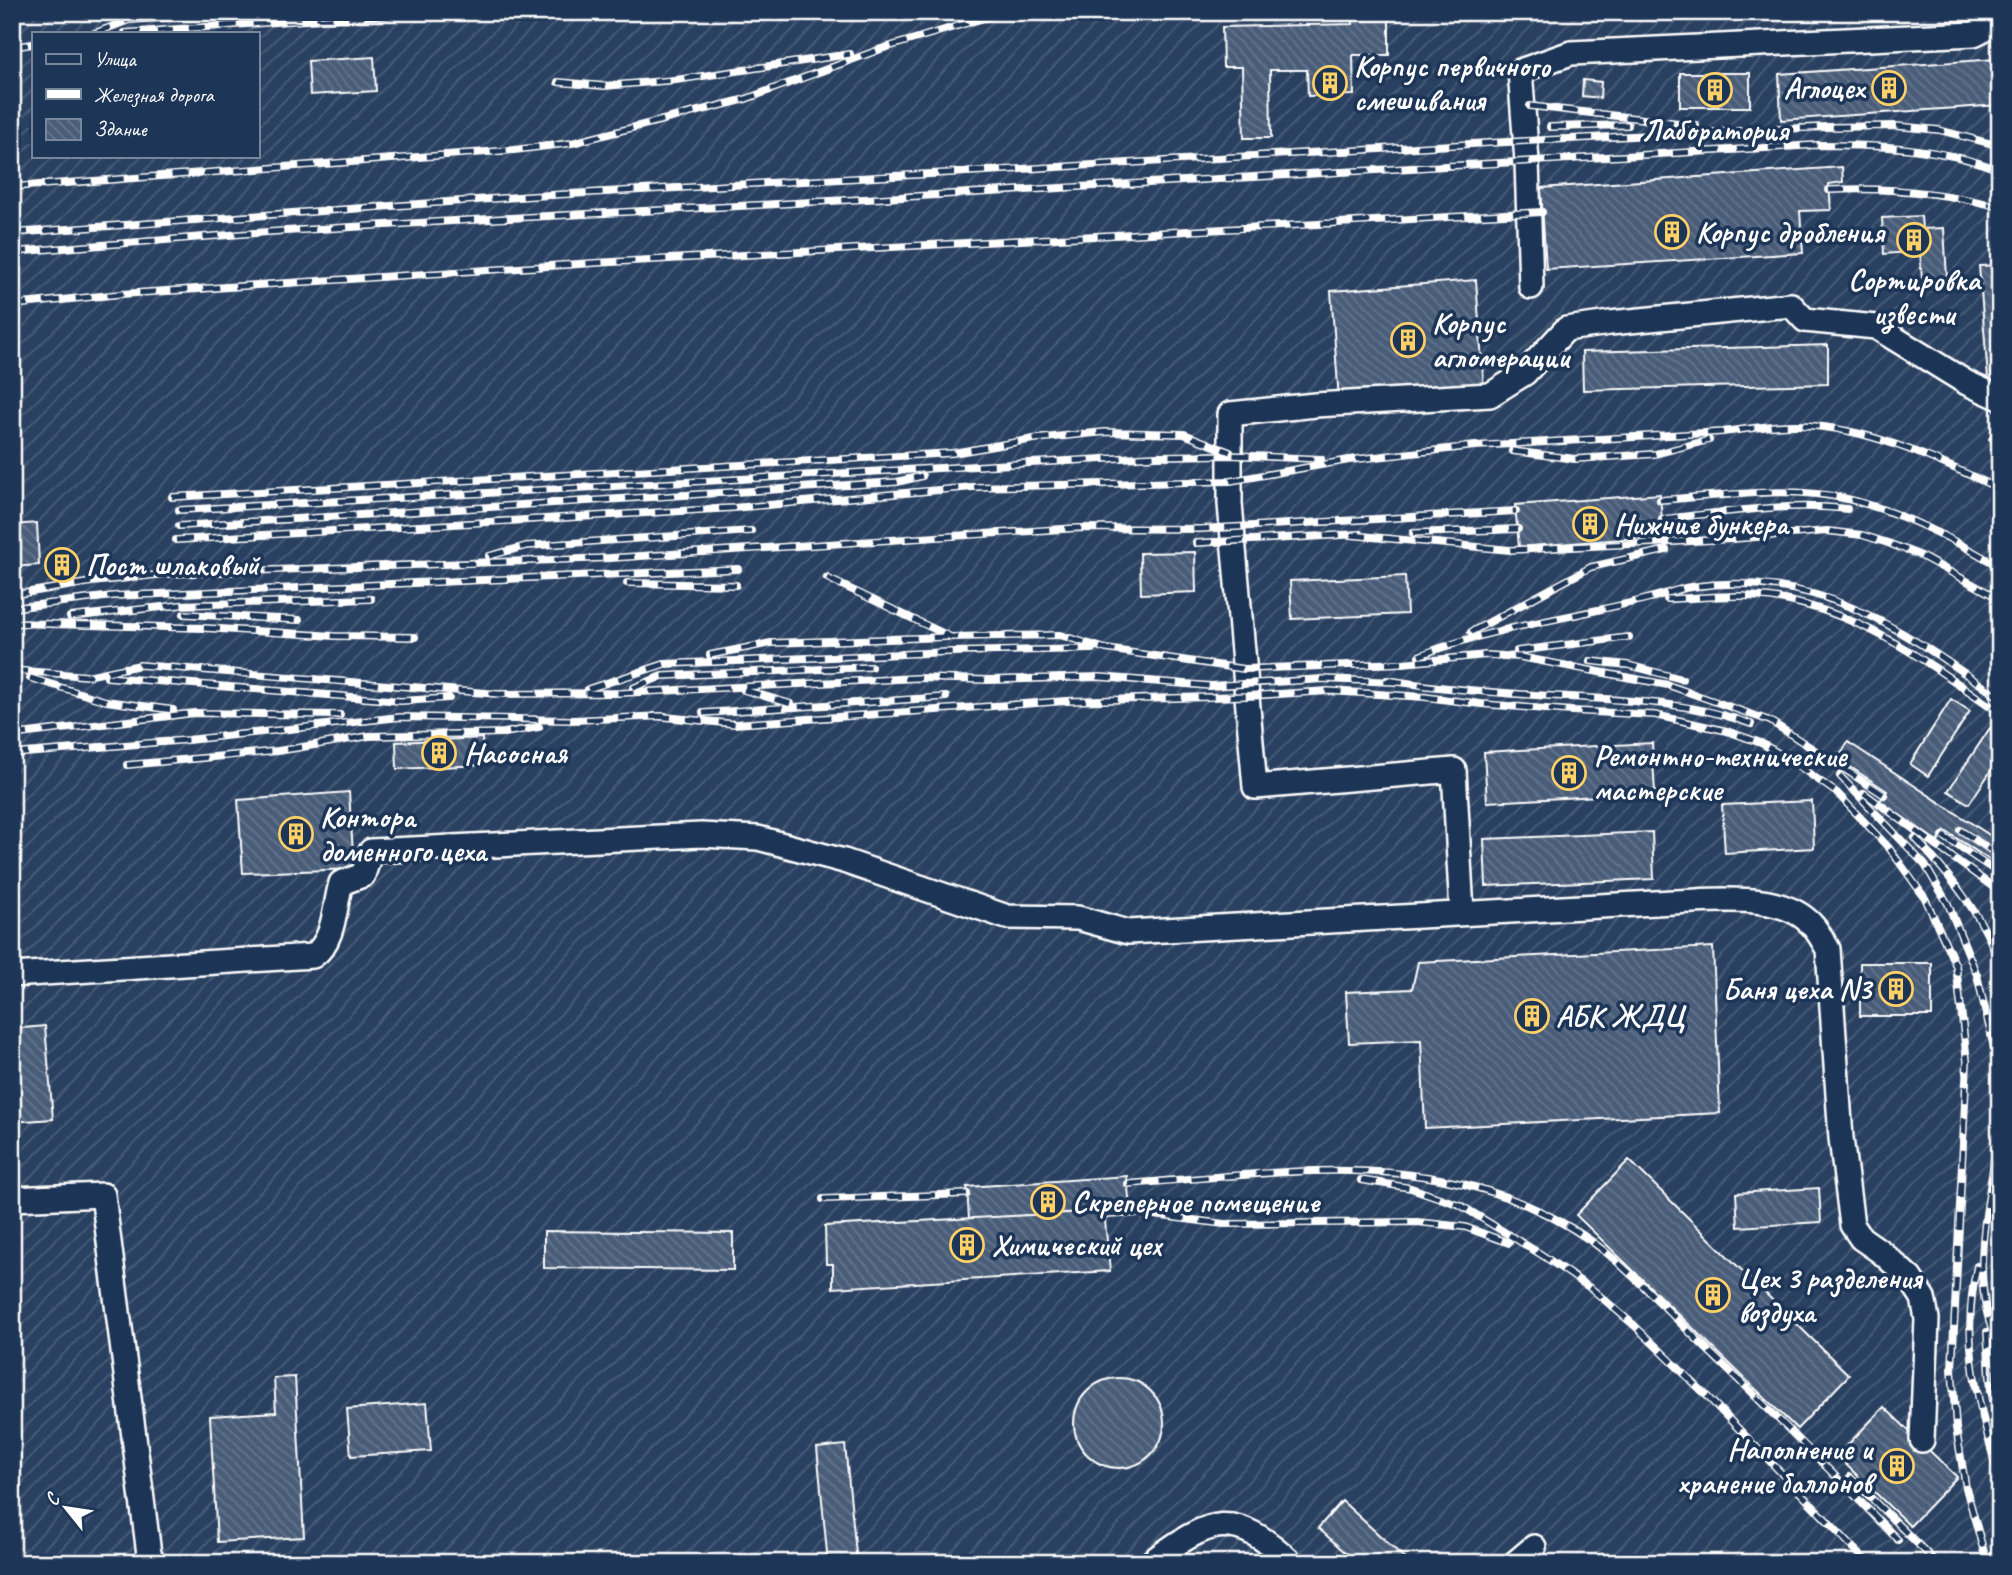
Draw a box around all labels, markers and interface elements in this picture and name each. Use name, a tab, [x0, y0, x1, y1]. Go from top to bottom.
legend	[32, 32, 259, 158]
text: Улица	[94, 46, 137, 72]
place label: Корпус первичного смешивания	[1354, 47, 1552, 119]
building icon: Корпус первичного смешивания	[1311, 64, 1349, 102]
place label: Аглоцех	[1784, 69, 1867, 107]
building icon: Аглоцех	[1870, 69, 1908, 107]
building icon: Лаборатория	[1696, 71, 1734, 109]
text: Железная дорога	[94, 82, 215, 108]
place label: Лаборатория	[1641, 111, 1791, 149]
text: Здание	[94, 116, 148, 142]
building icon: Корпус дробления	[1653, 213, 1691, 251]
place label: Корпус дробления	[1696, 213, 1886, 252]
building icon: Сортировка извести	[1895, 221, 1933, 259]
place label: Сортировка извести	[1848, 261, 1982, 334]
place label: Корпус агломерации	[1432, 304, 1571, 376]
building icon: Корпус агломерации	[1389, 321, 1427, 359]
building icon: Нижние бункера	[1571, 505, 1609, 543]
place label: Нижние бункера	[1614, 505, 1791, 543]
building icon: Пост шлаковый	[43, 546, 81, 584]
place label: Пост шлаковый	[86, 546, 261, 584]
building icon: Насосная	[420, 734, 458, 772]
place label: Насосная	[464, 734, 569, 772]
place label: Ремонтно-технические мастерские	[1594, 737, 1849, 809]
building icon: Ремонтно-технические мастерские	[1550, 754, 1588, 792]
place label: Контора доменного цеха	[320, 798, 489, 870]
building icon: Контора доменного цеха	[277, 815, 315, 853]
place label: Баня цеха N3	[1723, 970, 1873, 1008]
building icon: Баня цеха N3	[1877, 970, 1915, 1008]
building icon: АБК ЖДЦ	[1513, 997, 1551, 1035]
place label: АБК ЖДЦ	[1556, 997, 1687, 1035]
building icon: Скреперное помещение	[1029, 1183, 1067, 1221]
place label: Скреперное помещение	[1072, 1183, 1321, 1221]
building icon: Химический цех	[948, 1226, 986, 1264]
place label: Химический цех	[992, 1226, 1163, 1264]
place label: Цех 3 разделения воздуха	[1738, 1259, 1924, 1332]
building icon: Цех 3 разделения воздуха	[1694, 1276, 1732, 1314]
place label: Наполнение и хранение баллонов	[1677, 1430, 1878, 1502]
building icon: Наполнение и хранение баллонов	[1878, 1447, 1916, 1485]
north arrow	[32, 1474, 102, 1544]
text: С	[39, 1488, 66, 1510]

